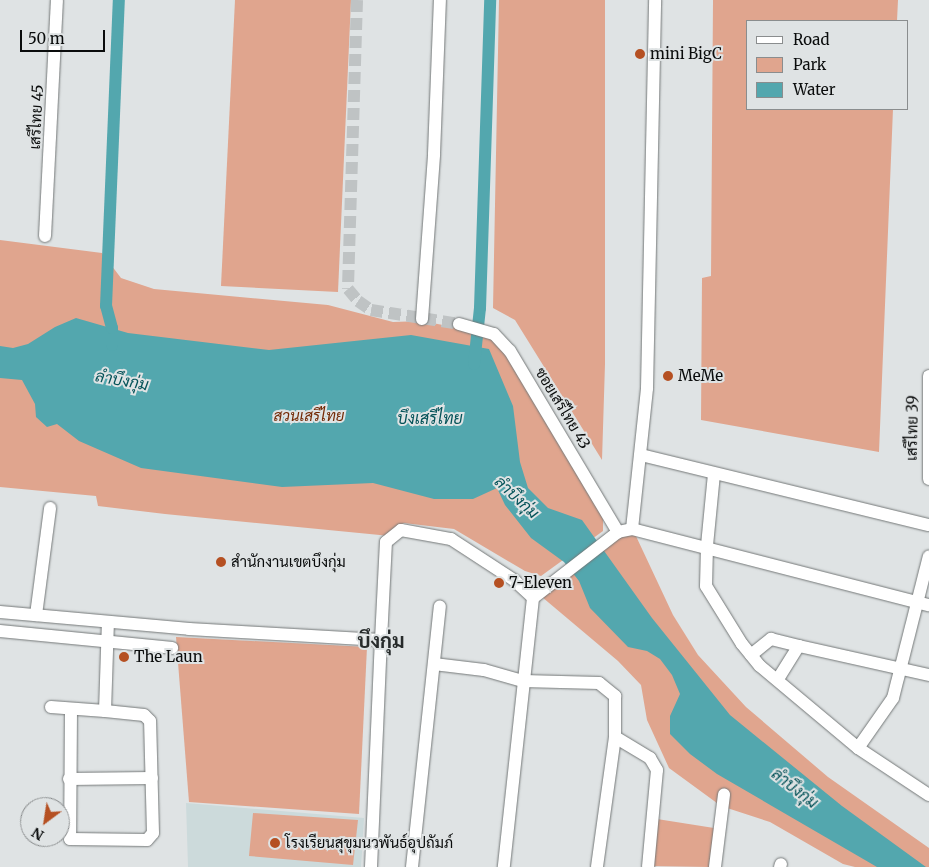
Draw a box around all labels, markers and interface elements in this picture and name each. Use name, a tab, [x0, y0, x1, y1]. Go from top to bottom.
scale bar	[22, 20, 108, 52]
legend	[746, 20, 909, 110]
text: 50 m	[28, 29, 65, 48]
text: Road	[793, 30, 829, 49]
place label: mini BigC	[650, 45, 722, 63]
marker: mini BigC	[634, 48, 646, 60]
text: Park	[793, 55, 826, 74]
text: Water	[793, 80, 835, 99]
street label: เสรีไทย 45	[25, 84, 47, 150]
street label: ซอยเสรีไทย 43	[532, 364, 594, 452]
water label: ลำบึงกุ่ม	[94, 366, 150, 394]
place label: MeMe	[678, 367, 723, 385]
marker: MeMe	[662, 370, 674, 382]
street label: เสรีไทย 39	[902, 395, 922, 461]
park label: สวนเสรีไทย	[274, 407, 344, 425]
water label: บึงเสรีไทย	[397, 408, 463, 428]
water label: ลำบึงกุ่ม	[491, 472, 543, 522]
place label: สำนักงานเขตบึงกุ่ม	[231, 553, 346, 571]
marker: สำนักงานเขตบึงกุ่ม	[215, 556, 227, 568]
place label: 7-Eleven	[509, 574, 572, 592]
marker: 7-Eleven	[493, 577, 505, 589]
district label: บึงกุ่ม	[357, 628, 405, 652]
place label: The Laun	[134, 648, 203, 666]
marker: The Laun	[118, 651, 130, 663]
water label: ลำบึงกุ่ม	[768, 764, 822, 812]
north arrow	[20, 797, 70, 847]
text: N	[28, 823, 47, 845]
place label: โรงเรียนสุขุมนวพันธ์อุปถัมภ์	[285, 834, 453, 852]
marker: โรงเรียนสุขุมนวพันธ์อุปถัมภ์	[269, 837, 281, 849]

